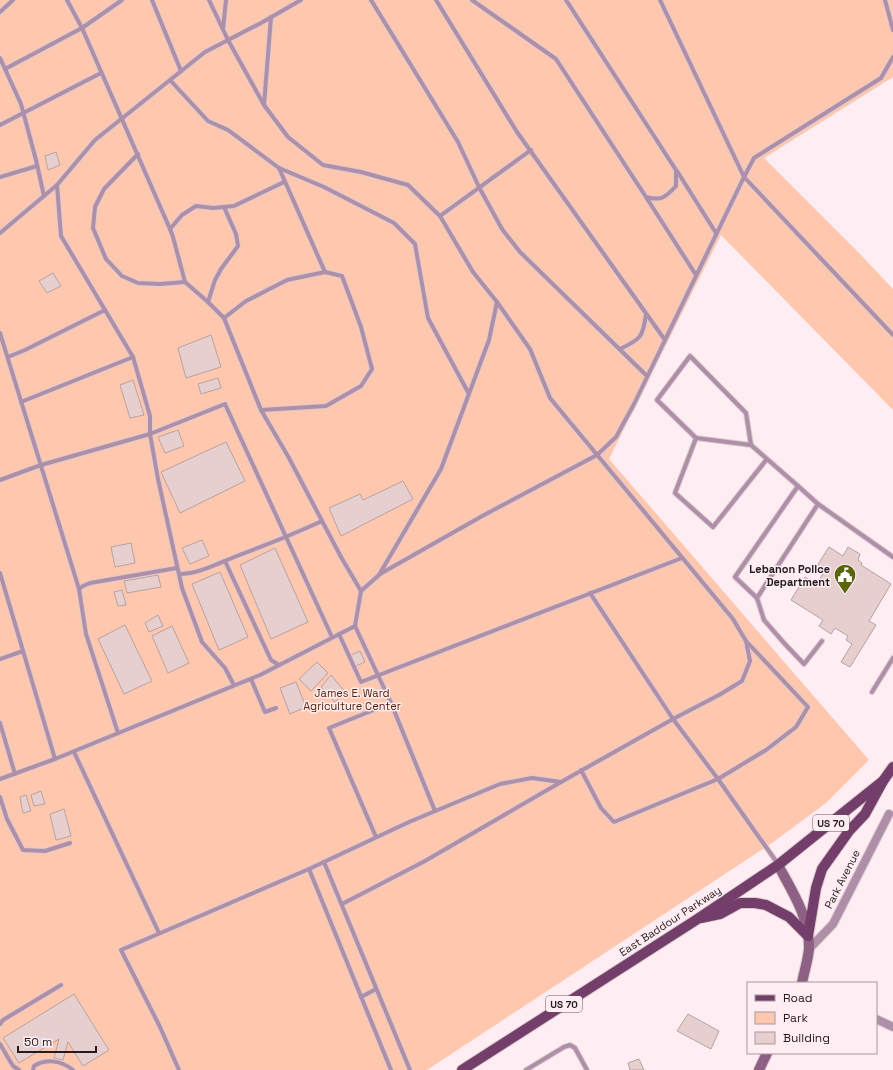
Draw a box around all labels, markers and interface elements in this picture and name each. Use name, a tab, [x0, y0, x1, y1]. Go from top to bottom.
place label: Lebanon Police Department	[749, 562, 830, 589]
public building icon: Lebanon Police Department	[832, 562, 858, 595]
park label: James E. Ward Agriculture Center	[303, 686, 401, 713]
road number: US 70	[813, 815, 849, 831]
street label: Park Avenue	[821, 847, 863, 911]
street label: East Baddour Parkway	[616, 883, 724, 959]
legend	[747, 982, 877, 1054]
text: Road	[783, 990, 812, 1006]
road number: US 70	[546, 996, 582, 1012]
text: Park	[783, 1010, 808, 1026]
scale bar	[18, 1028, 96, 1054]
text: Building	[783, 1030, 830, 1046]
text: 50 m	[24, 1034, 52, 1050]

